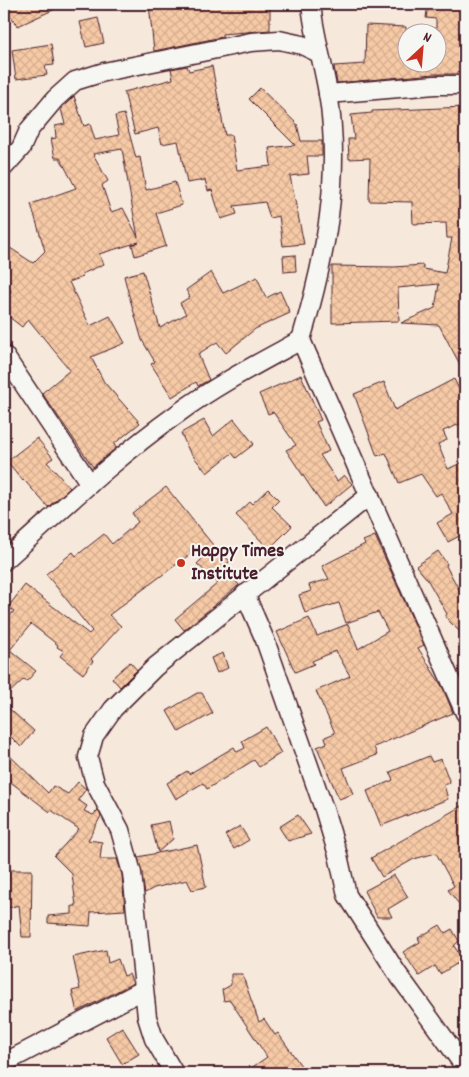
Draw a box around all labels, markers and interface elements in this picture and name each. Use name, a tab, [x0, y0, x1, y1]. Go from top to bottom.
north arrow	[396, 22, 446, 72]
text: N	[419, 28, 434, 49]
place label: Happy Times Institute	[191, 538, 284, 589]
marker: Happy Times Institute	[175, 557, 187, 569]

